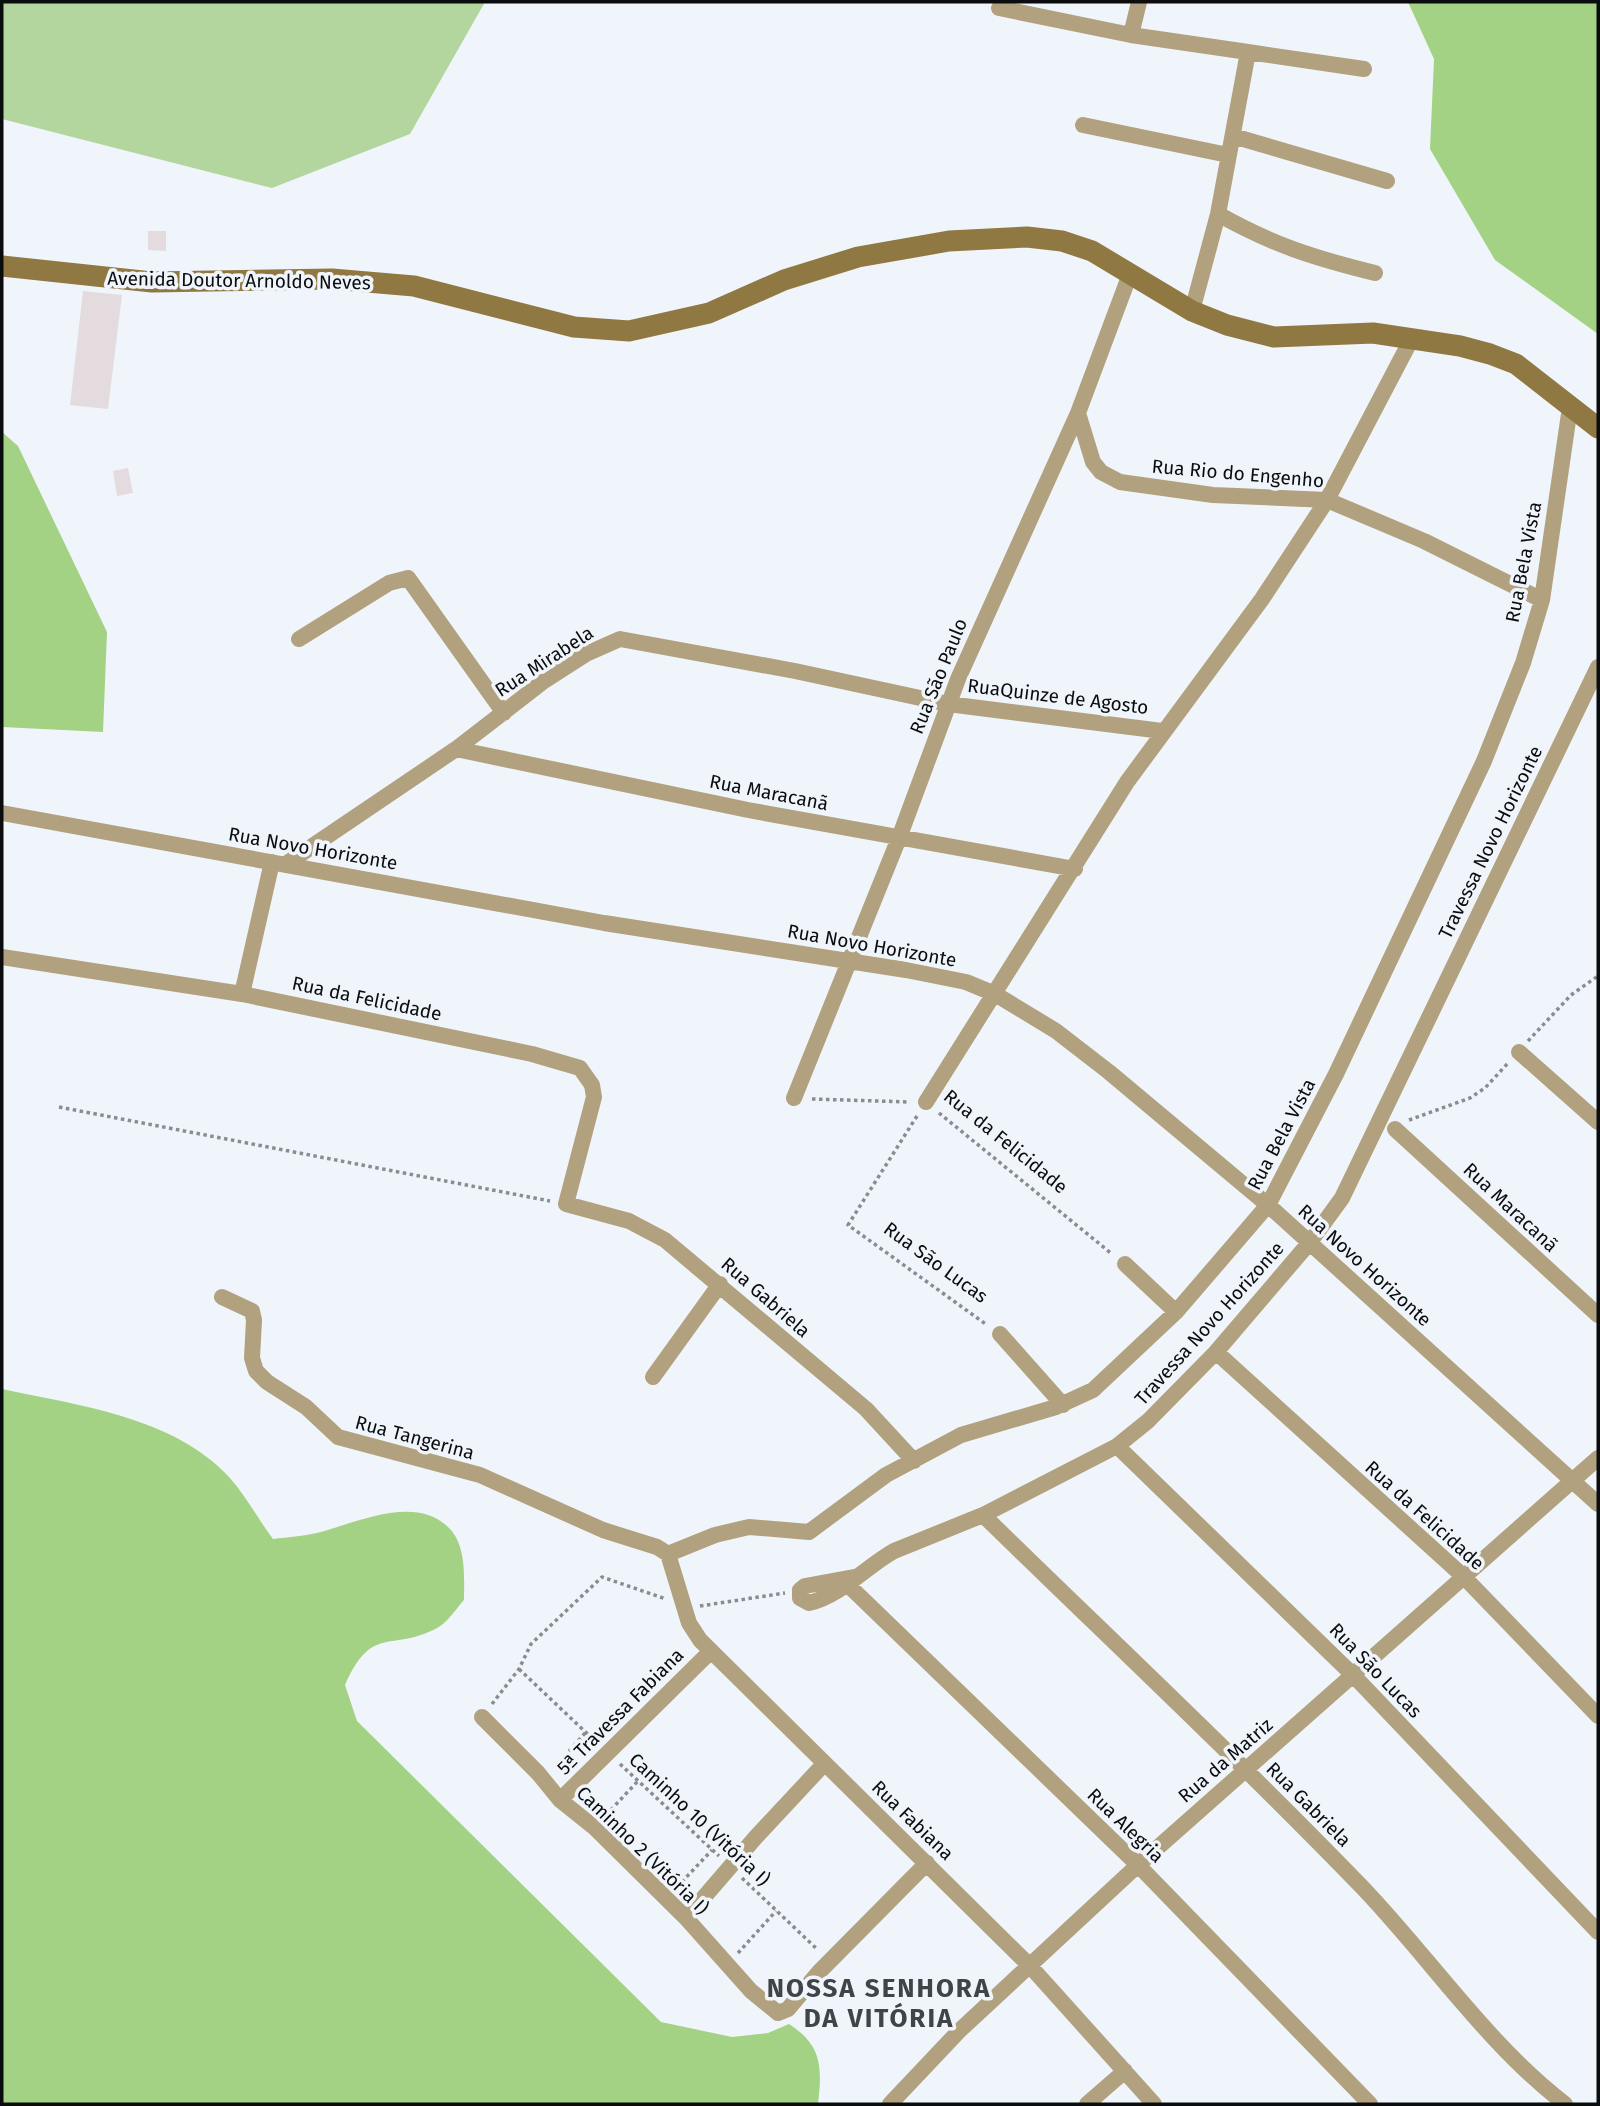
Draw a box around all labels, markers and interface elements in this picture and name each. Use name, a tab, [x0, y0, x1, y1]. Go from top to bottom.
street label: Avenida Doutor Arnoldo Neves	[107, 267, 371, 294]
street label: Rua Rio do Engenho	[1151, 455, 1325, 492]
street label: Rua Bela Vista	[1501, 500, 1546, 624]
street label: Rua São Paulo	[905, 615, 972, 737]
street label: Rua Mirabela	[491, 621, 598, 702]
street label: RuaQuinze de Agosto	[966, 674, 1150, 719]
street label: Travessa Novo Horizonte	[1434, 742, 1547, 942]
street label: Rua Maracanã	[707, 770, 830, 815]
street label: Rua Novo Horizonte	[227, 822, 399, 875]
street label: Rua Novo Horizonte	[786, 919, 958, 972]
street label: Rua da Felicidade	[290, 971, 444, 1026]
street label: Rua Bela Vista	[1243, 1075, 1320, 1194]
street label: Rua da Felicidade	[939, 1084, 1072, 1198]
street label: Rua Maracanã	[1459, 1158, 1563, 1257]
street label: Rua Novo Horizonte	[1293, 1199, 1436, 1331]
street label: Rua São Lucas	[879, 1217, 992, 1308]
street label: Travessa Novo Horizonte	[1130, 1237, 1289, 1410]
street label: Rua Gabriela	[716, 1252, 815, 1342]
street label: Rua Tangerina	[353, 1411, 477, 1464]
street label: Rua da Felicidade	[1360, 1456, 1489, 1575]
street label: Rua São Lucas	[1325, 1618, 1427, 1723]
street label: 5ª Travessa Fabiana	[552, 1643, 688, 1779]
street label: Rua da Matriz	[1173, 1713, 1277, 1808]
street label: Caminho 10 (Vitória I)	[624, 1748, 775, 1891]
street label: Rua Gabriela	[1261, 1757, 1356, 1852]
street label: Rua Fabiana	[867, 1776, 958, 1865]
street label: Caminho 2 (Vitória I)	[572, 1781, 714, 1919]
street label: Rua Alegria	[1083, 1783, 1169, 1868]
district label: NOSSA SENHORA DA VITÓRIA	[767, 1973, 991, 2034]

